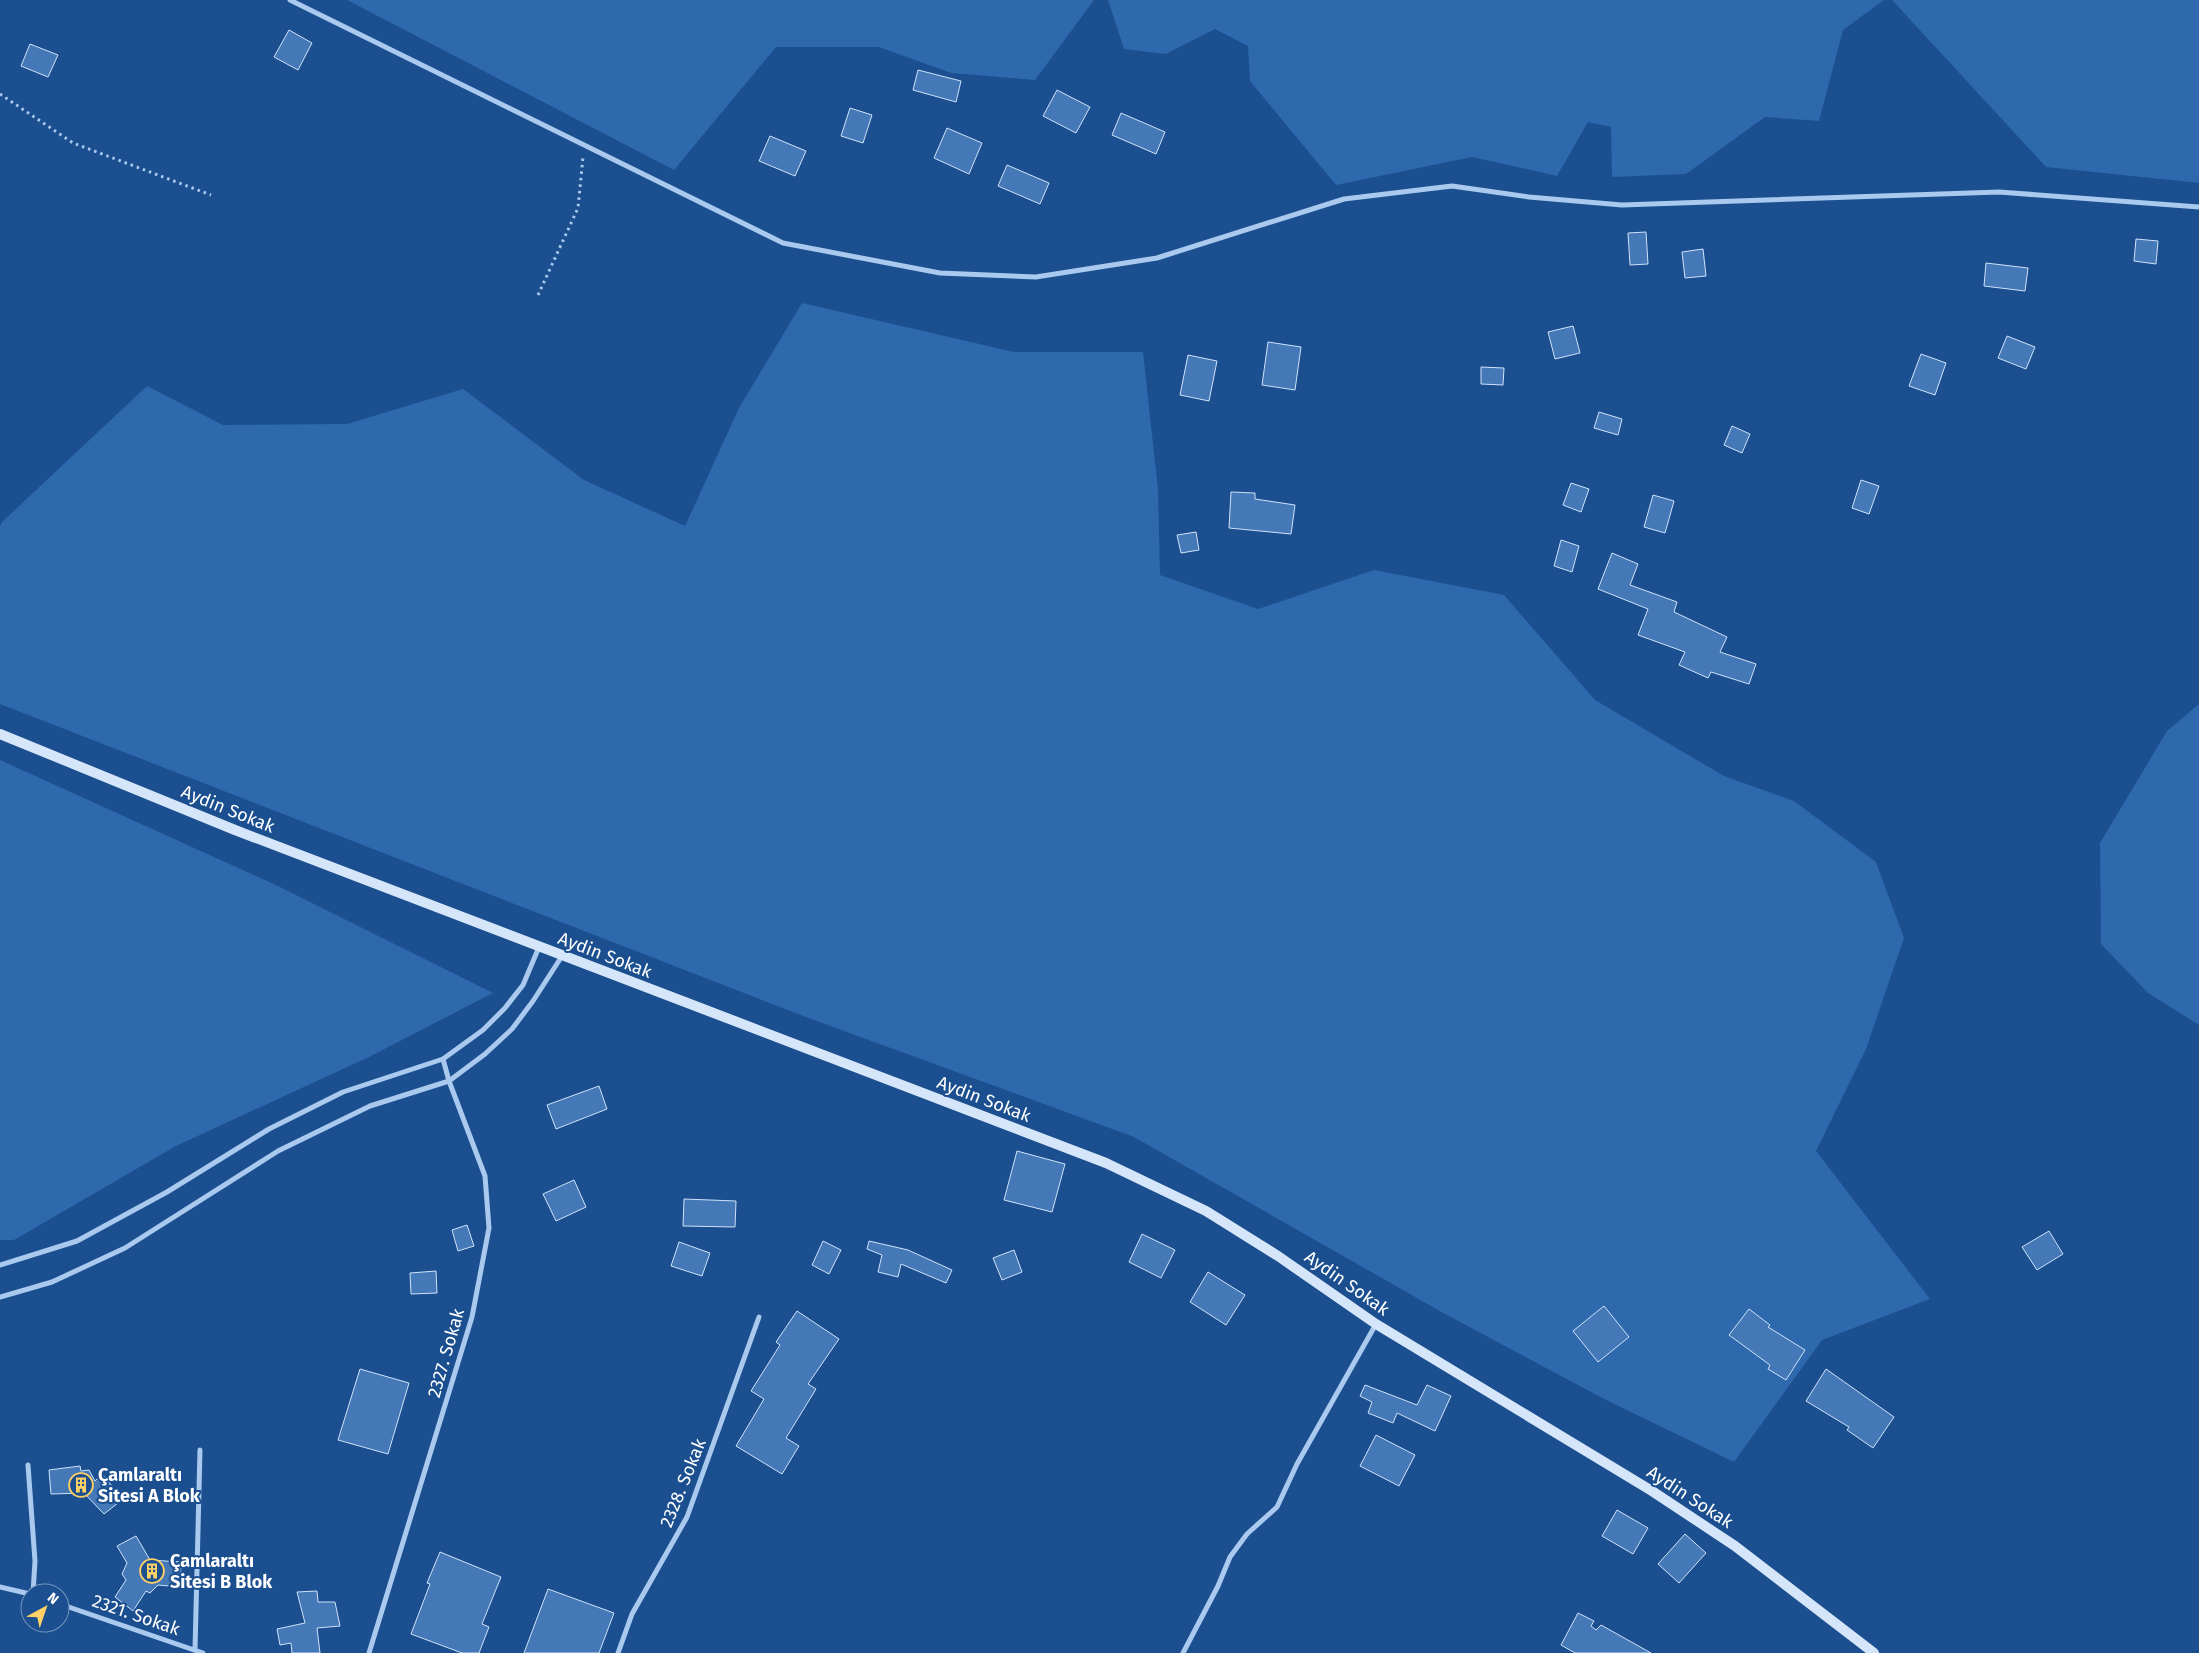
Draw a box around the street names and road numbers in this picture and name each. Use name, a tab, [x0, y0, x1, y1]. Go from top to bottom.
street label: Aydin Sokak	[178, 780, 279, 838]
street label: Aydin Sokak	[555, 927, 656, 983]
street label: Aydin Sokak	[934, 1071, 1035, 1127]
street label: Aydin Sokak	[1300, 1246, 1394, 1321]
street label: 2327. Sokak	[423, 1305, 469, 1400]
street label: 2328. Sokak	[655, 1435, 711, 1531]
street label: Aydin Sokak	[1643, 1461, 1738, 1533]
street label: 2321. Sokak	[89, 1590, 183, 1641]

